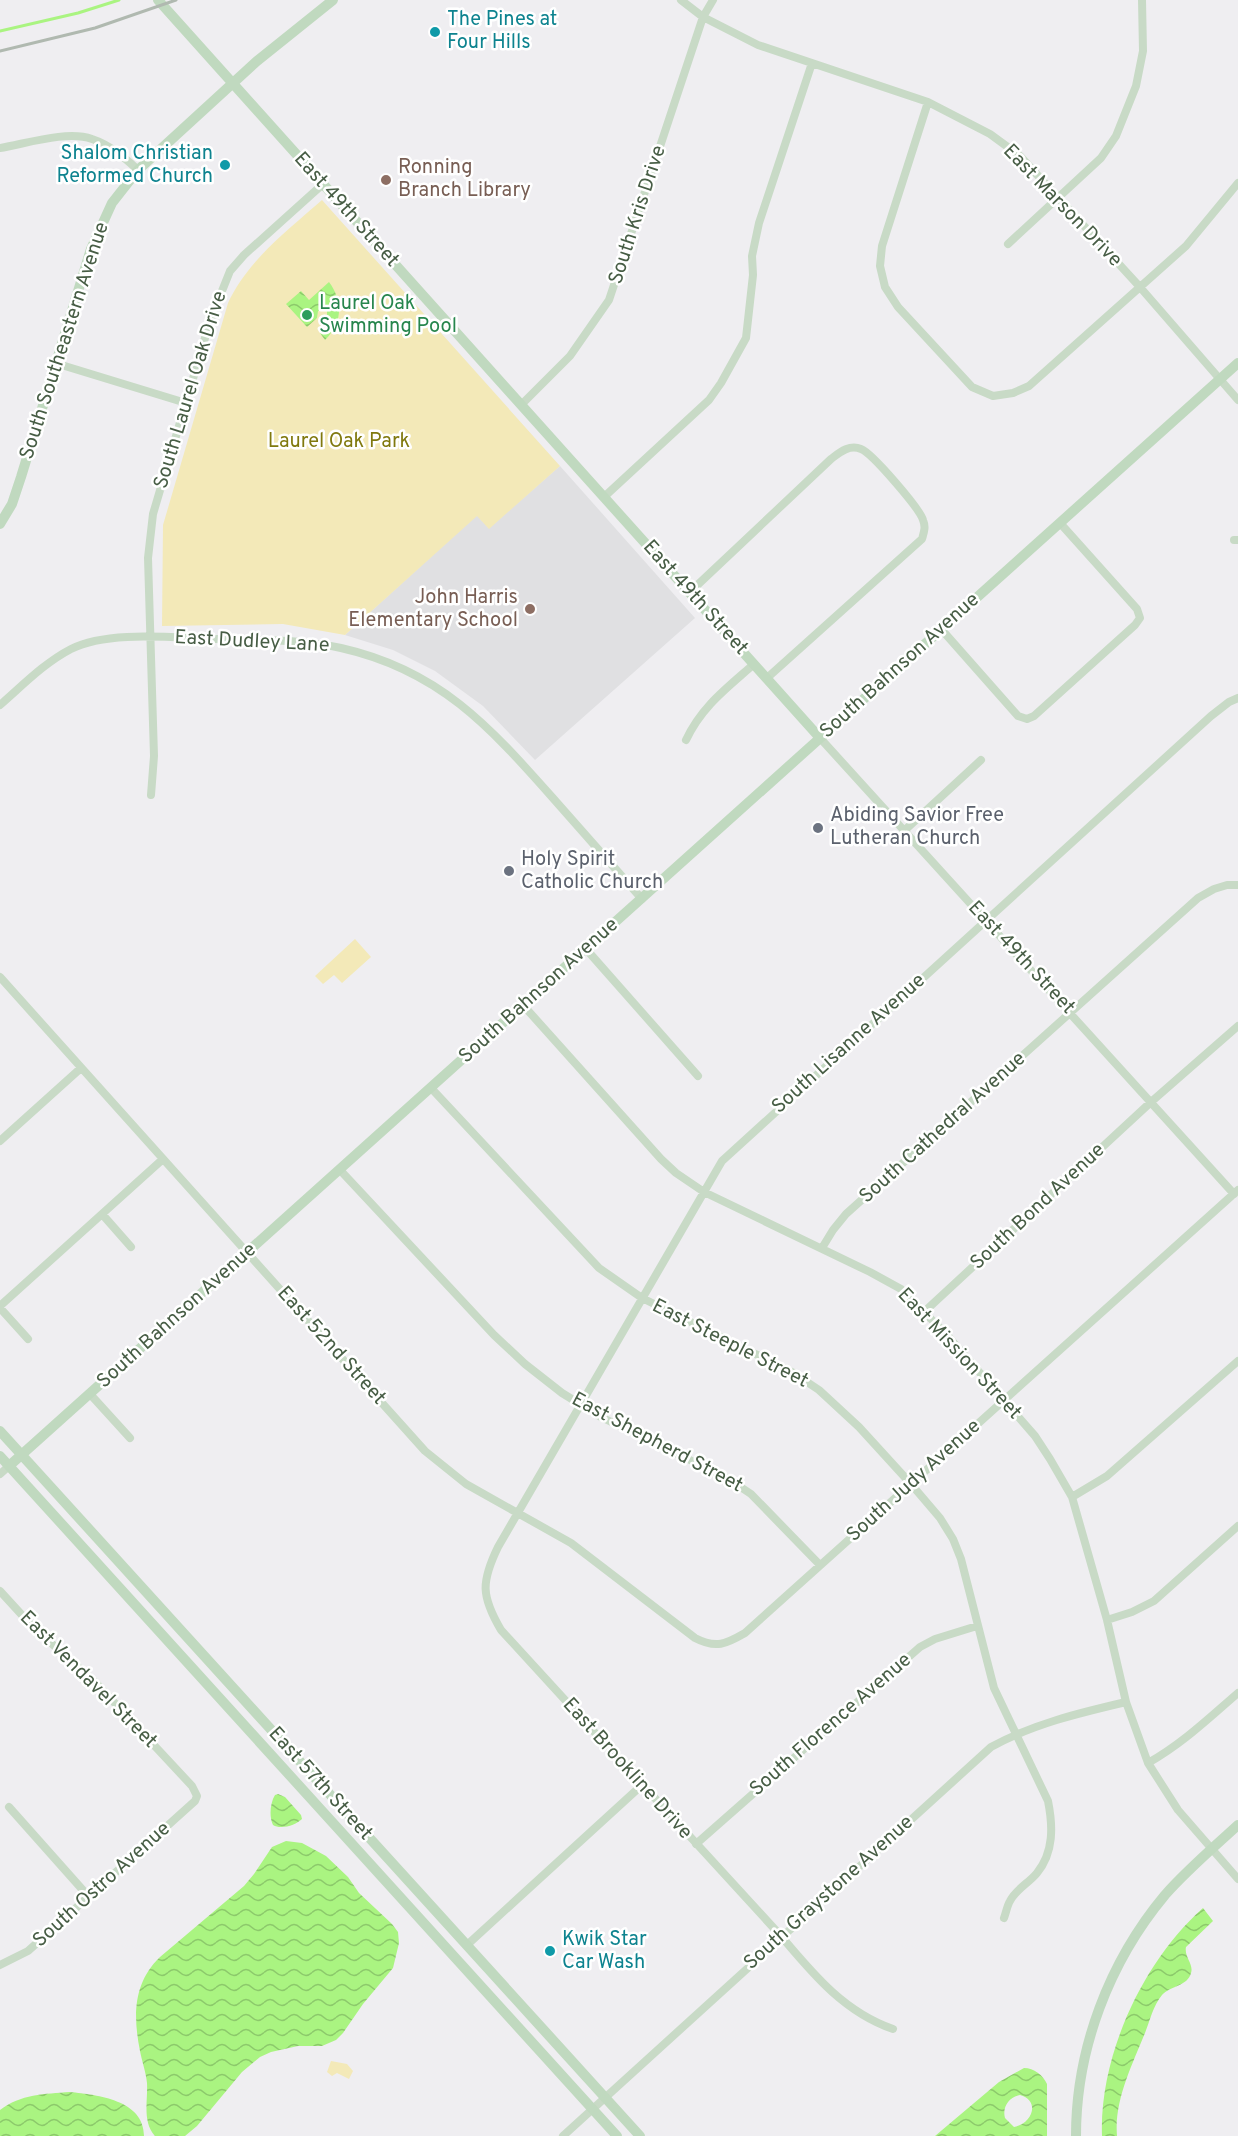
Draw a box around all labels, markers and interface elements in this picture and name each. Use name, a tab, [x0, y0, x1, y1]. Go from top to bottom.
place label: The Pines at Four Hills	[447, 7, 557, 56]
marker: The Pines at Four Hills	[428, 25, 442, 39]
street label: East Marson Drive	[997, 139, 1127, 273]
place label: Shalom Christian Reformed Church	[57, 141, 213, 190]
street label: South Kris Drive	[603, 142, 673, 288]
street label: East 49th Street	[287, 147, 405, 273]
place label: Ronning Branch Library	[398, 155, 531, 204]
marker: Shalom Christian Reformed Church	[218, 158, 232, 172]
marker: Ronning Branch Library	[379, 173, 393, 187]
street label: South Southeastern Avenue	[14, 219, 116, 463]
street label: South Laurel Oak Drive	[148, 288, 234, 492]
place label: Laurel Oak Swimming Pool	[319, 291, 457, 340]
marker: Laurel Oak Swimming Pool	[300, 308, 314, 322]
park label: Laurel Oak Park	[268, 429, 410, 455]
street label: East 49th Street	[636, 535, 754, 661]
place label: John Harris Elementary School	[348, 585, 518, 634]
street label: South Bahnson Avenue	[815, 587, 985, 745]
marker: John Harris Elementary School	[523, 602, 537, 616]
street label: East Dudley Lane	[174, 625, 330, 659]
place label: Abiding Savior Free Lutheran Church	[830, 803, 1004, 852]
marker: Abiding Savior Free Lutheran Church	[811, 821, 825, 835]
place label: Holy Spirit Catholic Church	[521, 847, 663, 896]
marker: Holy Spirit Catholic Church	[502, 864, 516, 878]
street label: East 49th Street	[962, 896, 1080, 1020]
street label: South Bahnson Avenue	[454, 912, 624, 1070]
street label: South Lisanne Avenue	[767, 968, 931, 1120]
street label: South Cathedral Avenue	[854, 1046, 1032, 1210]
street label: South Bond Avenue	[965, 1138, 1111, 1276]
street label: South Bahnson Avenue	[92, 1237, 262, 1395]
street label: East 52nd Street	[271, 1281, 391, 1411]
street label: East Mission Street	[891, 1283, 1027, 1425]
street label: East Steeple Street	[647, 1293, 813, 1395]
street label: East Shepherd Street	[567, 1387, 747, 1499]
street label: South Judy Avenue	[841, 1414, 987, 1548]
street label: East Vendavel Street	[14, 1606, 162, 1754]
street label: South Florence Avenue	[745, 1648, 917, 1802]
street label: East Brookline Drive	[556, 1693, 698, 1845]
street label: East 57th Street	[262, 1722, 378, 1846]
street label: South Graystone Avenue	[739, 1810, 919, 1976]
street label: South Ostro Avenue	[28, 1816, 176, 1954]
place label: Kwik Star Car Wash	[562, 1927, 647, 1976]
marker: Kwik Star Car Wash	[543, 1944, 557, 1958]

